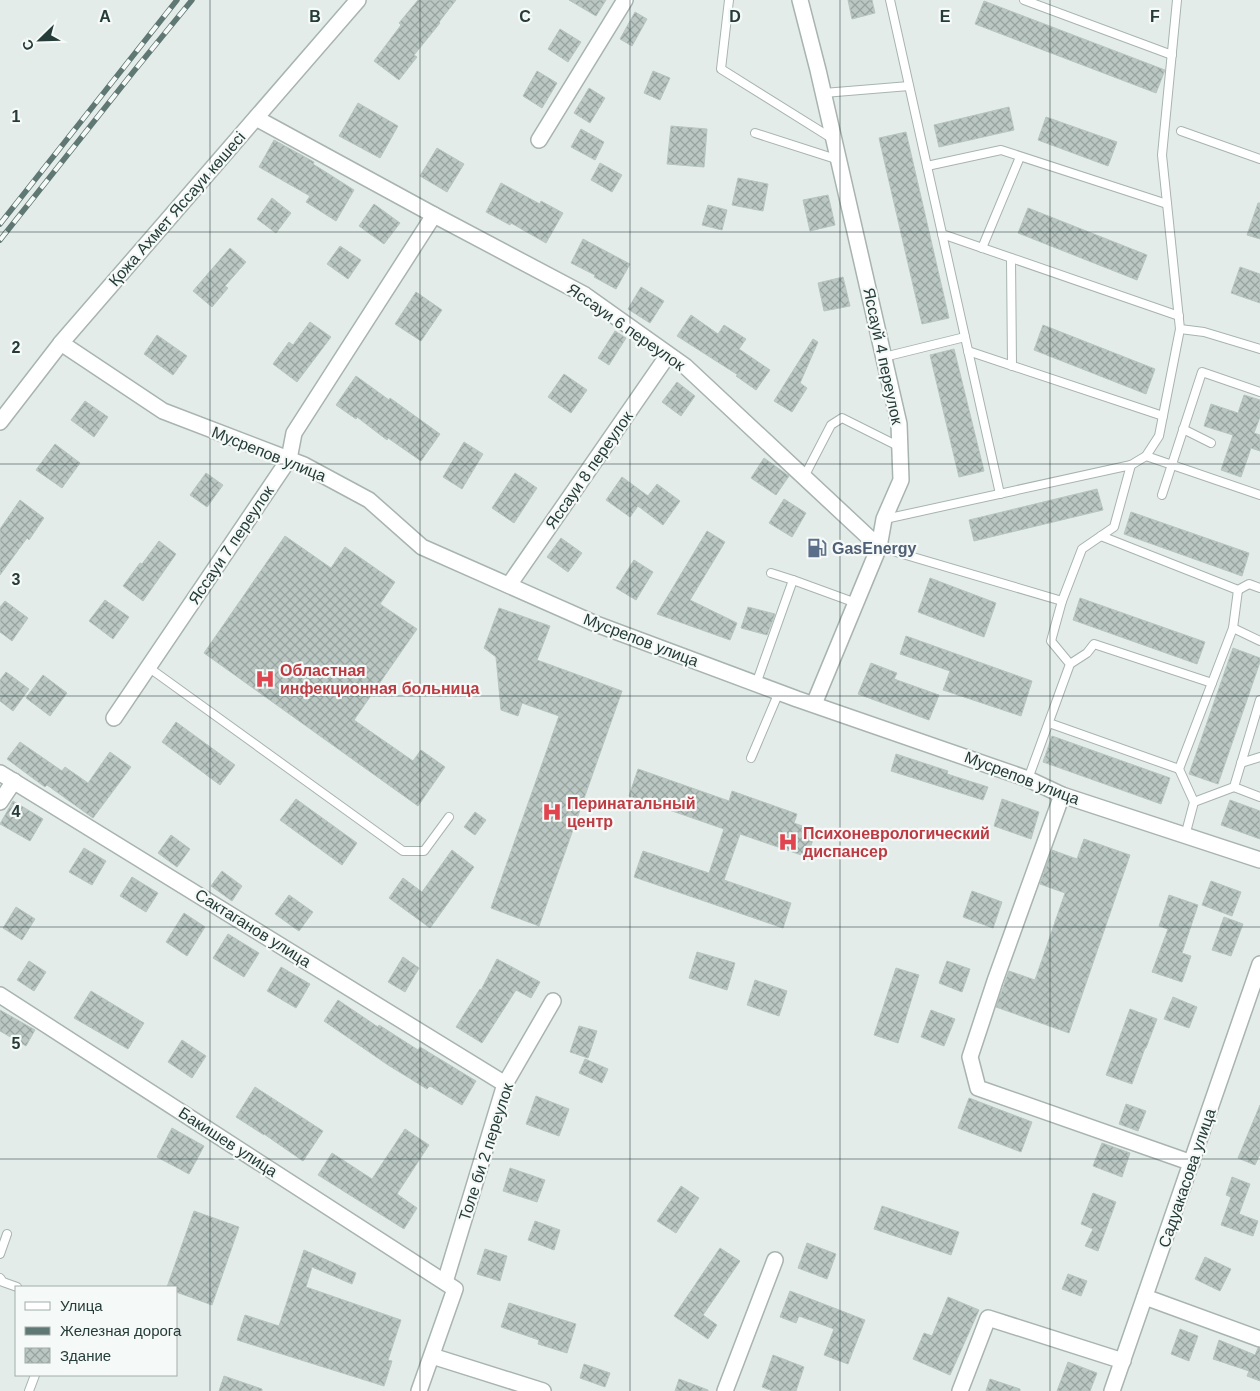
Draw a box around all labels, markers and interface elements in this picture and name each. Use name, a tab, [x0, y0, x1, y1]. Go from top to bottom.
text: A	[99, 8, 111, 25]
text: B	[309, 8, 321, 25]
text: C	[519, 8, 531, 25]
text: D	[729, 8, 741, 25]
text: E	[940, 8, 951, 25]
text: F	[1150, 8, 1160, 25]
north arrow	[15, 15, 65, 65]
text: С	[19, 37, 37, 53]
text: 1	[12, 108, 21, 125]
street label: Қожа Ахмет Яссауи көшесі	[105, 128, 249, 290]
street label: Яссауи 6 переулок	[564, 280, 689, 374]
street label: Яссауй 4 переулок	[860, 286, 906, 427]
text: 2	[12, 339, 21, 356]
street label: Яссауи 8 переулок	[542, 407, 636, 532]
street label: Мусрепов улица	[209, 423, 329, 485]
street label: Яссауи 7 переулок	[185, 482, 278, 607]
fuel station icon: GasEnergy	[806, 537, 828, 559]
place label: GasEnergy	[832, 540, 917, 557]
text: 3	[12, 571, 21, 588]
street label: Мусрепов улица	[581, 610, 701, 670]
place label: Областная инфекционная больница	[280, 662, 479, 697]
hospital icon: Областная инфекционная больница	[254, 668, 276, 690]
street label: Мусрепов улица	[962, 748, 1082, 808]
place label: Перинатальный центр	[567, 795, 695, 830]
hospital icon: Перинатальный центр	[541, 801, 563, 823]
text: 4	[12, 803, 21, 820]
place label: Психоневрологический диспансер	[803, 825, 990, 860]
hospital icon: Психоневрологический диспансер	[777, 831, 799, 853]
street label: Сактаганов улица	[192, 886, 314, 970]
text: 5	[12, 1035, 21, 1052]
street label: Толе би 2 переулок	[456, 1080, 517, 1223]
street label: Бакишев улица	[176, 1104, 281, 1180]
street label: Садуакасова улица	[1155, 1106, 1219, 1250]
legend	[15, 1286, 178, 1376]
text: Улица	[60, 1297, 103, 1314]
text: Железная дорога	[60, 1322, 182, 1339]
text: Здание	[60, 1347, 111, 1364]

